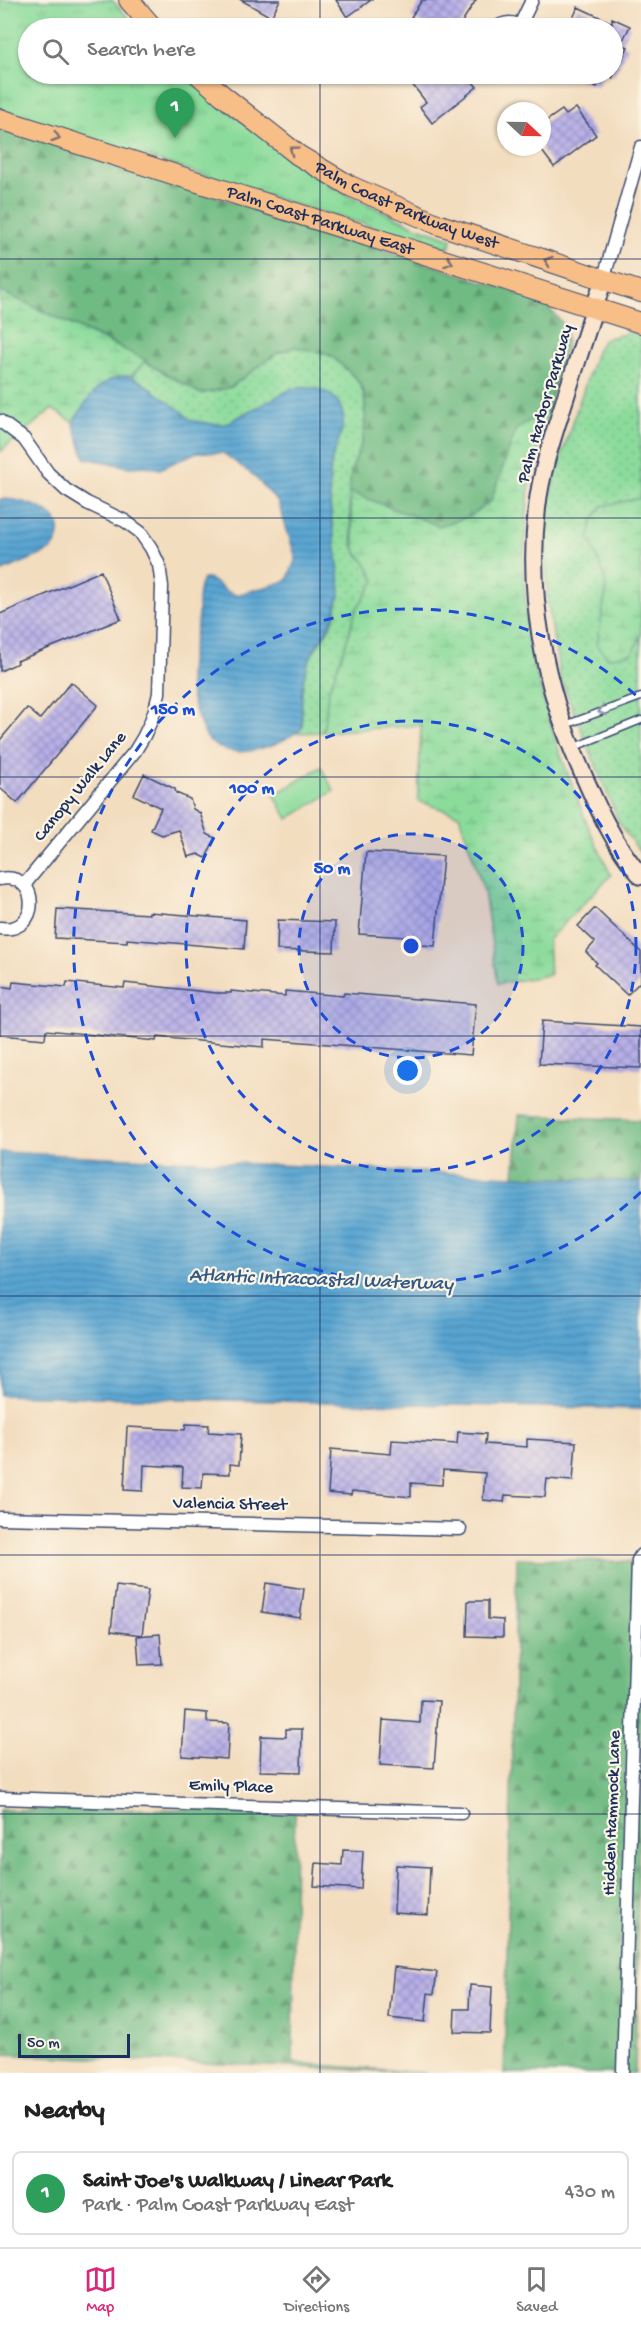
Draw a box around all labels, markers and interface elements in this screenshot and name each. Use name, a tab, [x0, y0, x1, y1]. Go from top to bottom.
search box	[18, 18, 623, 84]
icon: search	[39, 35, 72, 68]
text: Search here	[87, 38, 195, 64]
pin: 1	[156, 88, 195, 138]
north arrow	[497, 102, 551, 156]
one-way arrow	[50, 130, 61, 142]
one-way arrow	[289, 147, 300, 158]
street label: Palm Coast Parkway West	[310, 156, 503, 255]
street label: Palm Coast Parkway East	[223, 181, 418, 261]
one-way arrow	[443, 255, 454, 267]
one-way arrow	[543, 256, 554, 269]
street label: Palm Harbor Parkway	[513, 322, 579, 487]
text: 150 m	[150, 700, 195, 721]
one-way arrow	[597, 704, 608, 717]
street label: Canopy Walk Lane	[30, 727, 132, 846]
text: 100 m	[229, 779, 275, 800]
text: 50 m	[314, 859, 351, 880]
centre of rings	[401, 936, 421, 956]
your location	[393, 1056, 422, 1085]
water label: Atlantic Intracoastal Waterway	[189, 1265, 454, 1297]
street label: Valencia Street	[172, 1493, 289, 1517]
street label: Hidden Hammock Lane	[600, 1729, 626, 1896]
street label: Emily Place	[189, 1775, 274, 1799]
scale bar	[18, 2031, 130, 2058]
text: 50 m	[27, 2035, 60, 2054]
text: Nearby	[24, 2097, 105, 2128]
text: Saint Joe's Walkway / Linear Park	[83, 2169, 391, 2195]
text: 1	[41, 2182, 50, 2205]
text: 430 m	[565, 2182, 615, 2205]
text: Park · Palm Coast Parkway East	[83, 2195, 353, 2218]
tab: Map	[84, 2263, 117, 2318]
tab: Directions	[284, 2263, 349, 2318]
tab: Saved	[516, 2263, 557, 2318]

